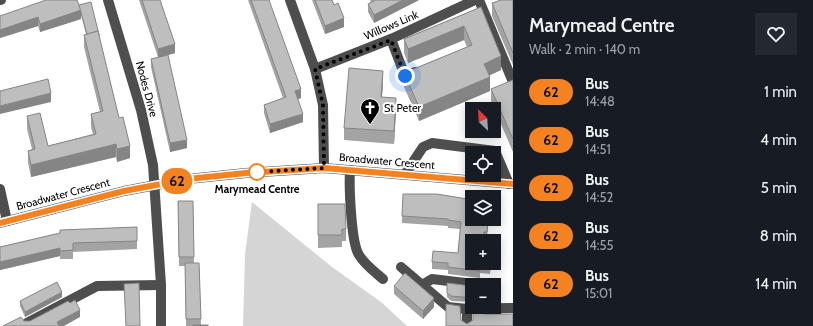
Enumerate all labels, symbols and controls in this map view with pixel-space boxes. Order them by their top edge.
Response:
street label: Willows Link [362,7,420,43]
button: heart [755,13,797,55]
text: Marymead Centre [529,14,675,37]
text: Walk · 2 min · 140 m [529,41,640,57]
street label: Nodes Drive [133,60,161,119]
your location [395,66,415,86]
text: Bus [585,75,609,93]
text: 62 [543,83,559,101]
text: 1 min [764,83,797,101]
text: 14:48 [585,93,615,109]
church icon: St Peter [359,97,381,125]
place label: St Peter [384,101,422,115]
north arrow [465,102,501,138]
map controls [465,102,501,314]
text: Bus [585,123,609,141]
text: 62 [543,131,559,149]
text: 4 min [760,131,797,149]
text: 14:51 [585,141,611,157]
button: locate [465,146,501,182]
street label: Broadwater Crescent [338,150,436,172]
marker: Marymead Centre [248,163,266,181]
line badge: 62 [159,168,195,194]
text: Bus [585,171,609,189]
text: 62 [169,172,185,190]
street label: Broadwater Crescent [15,175,112,213]
text: 62 [543,179,559,197]
text: 5 min [761,179,797,197]
place label: Marymead Centre [215,182,300,196]
text: 14:52 [585,189,613,205]
button: layers [465,190,501,226]
text: Bus [585,219,609,237]
text: 62 [543,227,559,245]
text: 8 min [760,227,797,245]
button: + [465,234,501,270]
text: 14:55 [585,237,614,253]
text: Bus [585,267,609,285]
text: 62 [543,275,559,293]
text: 14 min [755,275,797,293]
button: − [465,278,501,314]
text: 15:01 [585,285,612,301]

